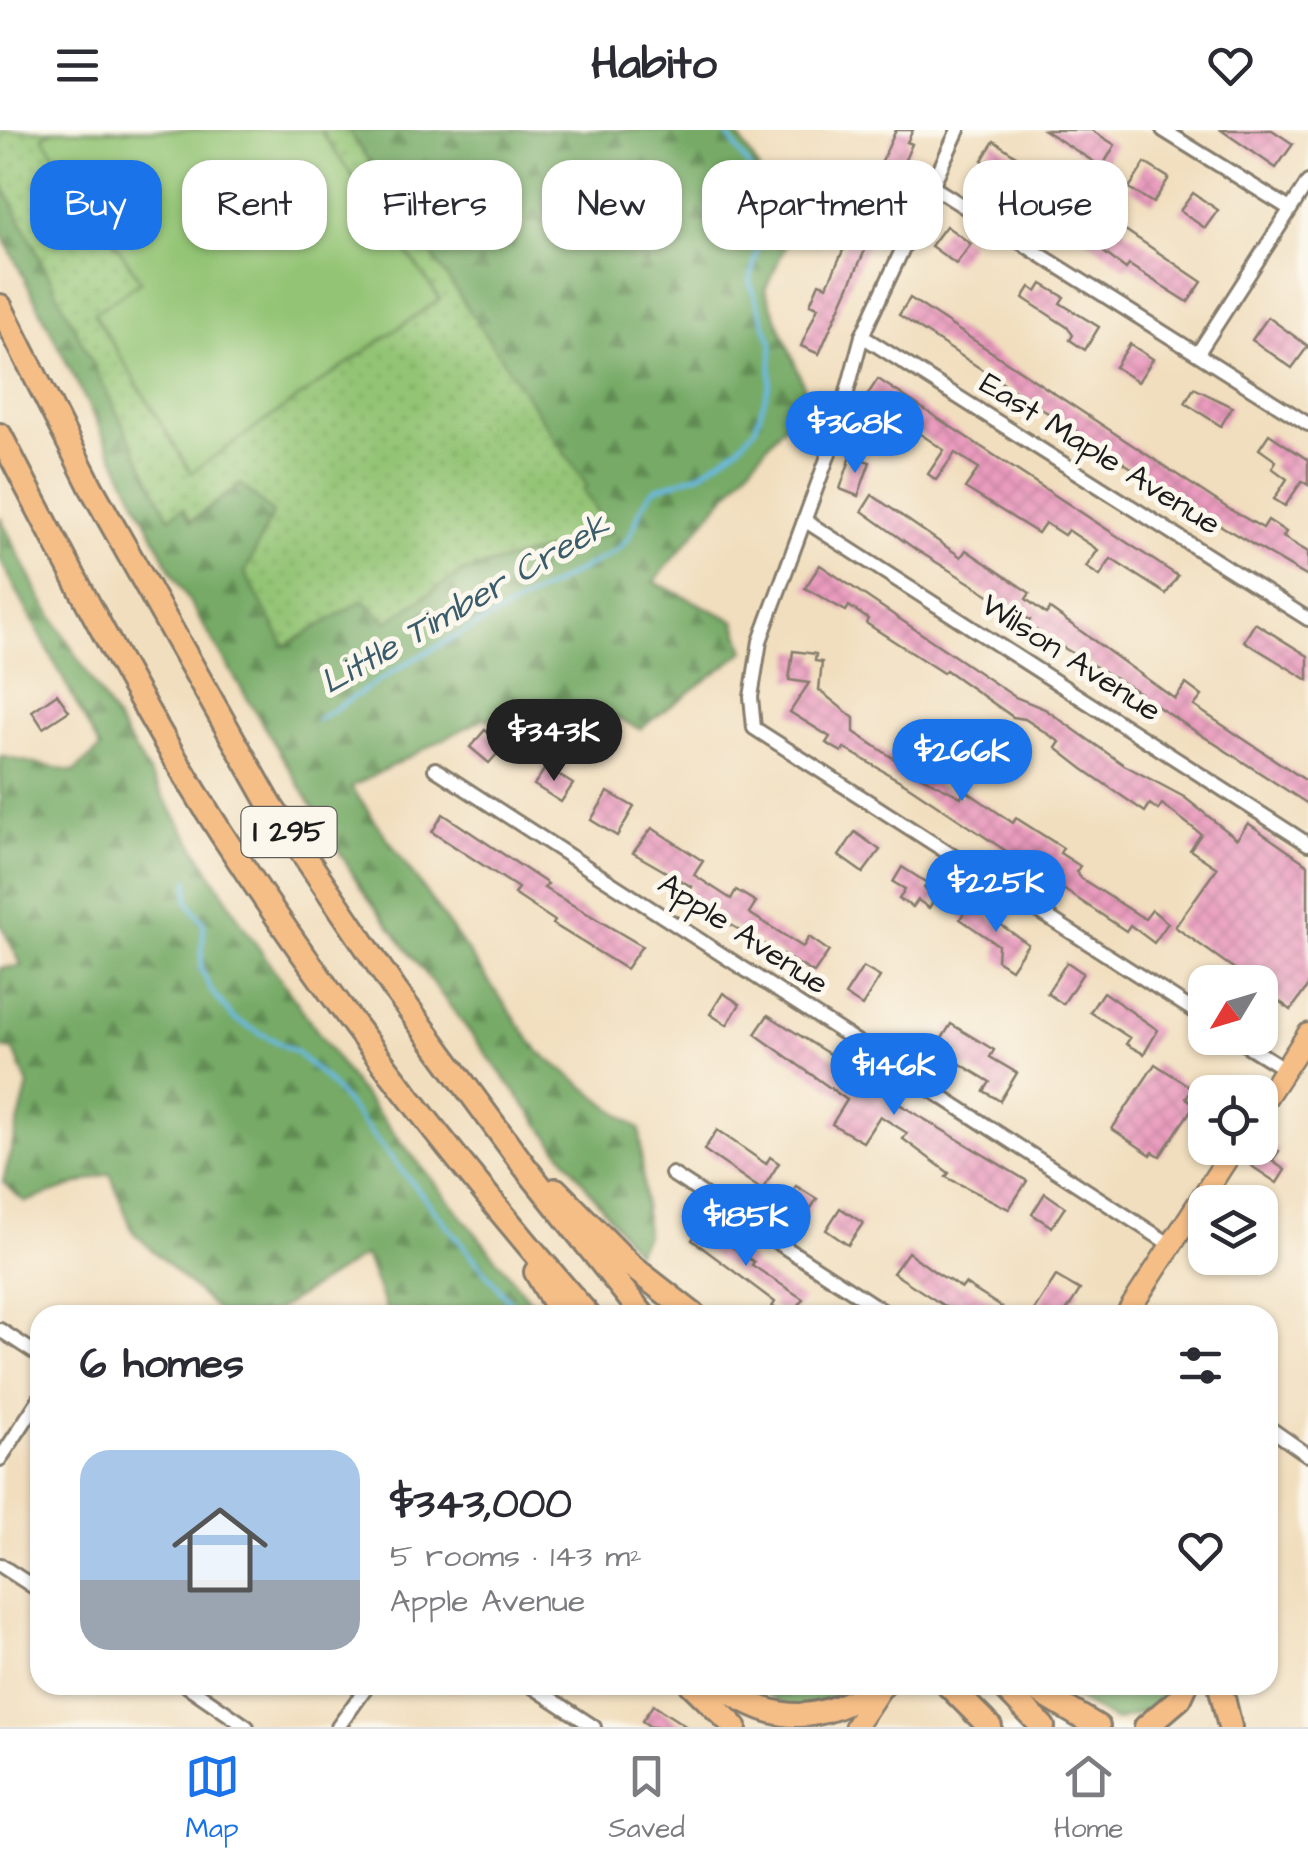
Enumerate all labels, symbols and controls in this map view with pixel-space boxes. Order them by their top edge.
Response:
text: Habito [591,34,717,96]
icon: menu [50,38,105,93]
icon: heart [1203,38,1258,93]
chip: Buy [30,160,162,250]
chip: Rent [182,160,327,250]
chip: Filters [347,160,522,250]
chip: New [542,160,682,250]
chip: Apartment [702,160,943,250]
chip: House [963,160,1128,250]
street label: East Maple Avenue [971,362,1229,546]
pin: $368K [785,391,925,476]
text: $368K [808,401,902,446]
water label: Little Timber Creek [312,501,620,707]
street label: Wilson Avenue [972,583,1170,733]
pin: $343K [484,699,624,784]
text: $343K [508,709,600,754]
pin: $266K [892,719,1032,804]
text: $266K [914,729,1010,774]
road number: I 295 [242,807,336,857]
pin: $225K [926,850,1066,935]
text: $225K [948,860,1044,905]
street label: Apple Avenue [649,862,837,1006]
north arrow [1188,965,1278,1055]
map controls [1188,965,1278,1275]
pin: $146K [824,1033,964,1118]
text: $146K [852,1043,936,1088]
button: locate [1188,1075,1278,1165]
pin: $185K [676,1184,816,1269]
button: layers [1188,1185,1278,1275]
text: $185K [704,1194,788,1239]
text: 6 homes [80,1336,244,1394]
icon: filters [1173,1338,1228,1393]
text: $343,000 [390,1476,572,1534]
icon: home [160,1490,280,1610]
icon: heart [1173,1523,1228,1578]
text: 5 rooms · 143 m² [390,1534,642,1579]
text: Apple Avenue [390,1579,585,1624]
tab: Map [185,1749,240,1848]
tab: Saved [609,1749,685,1848]
tab: Home [1054,1749,1123,1848]

